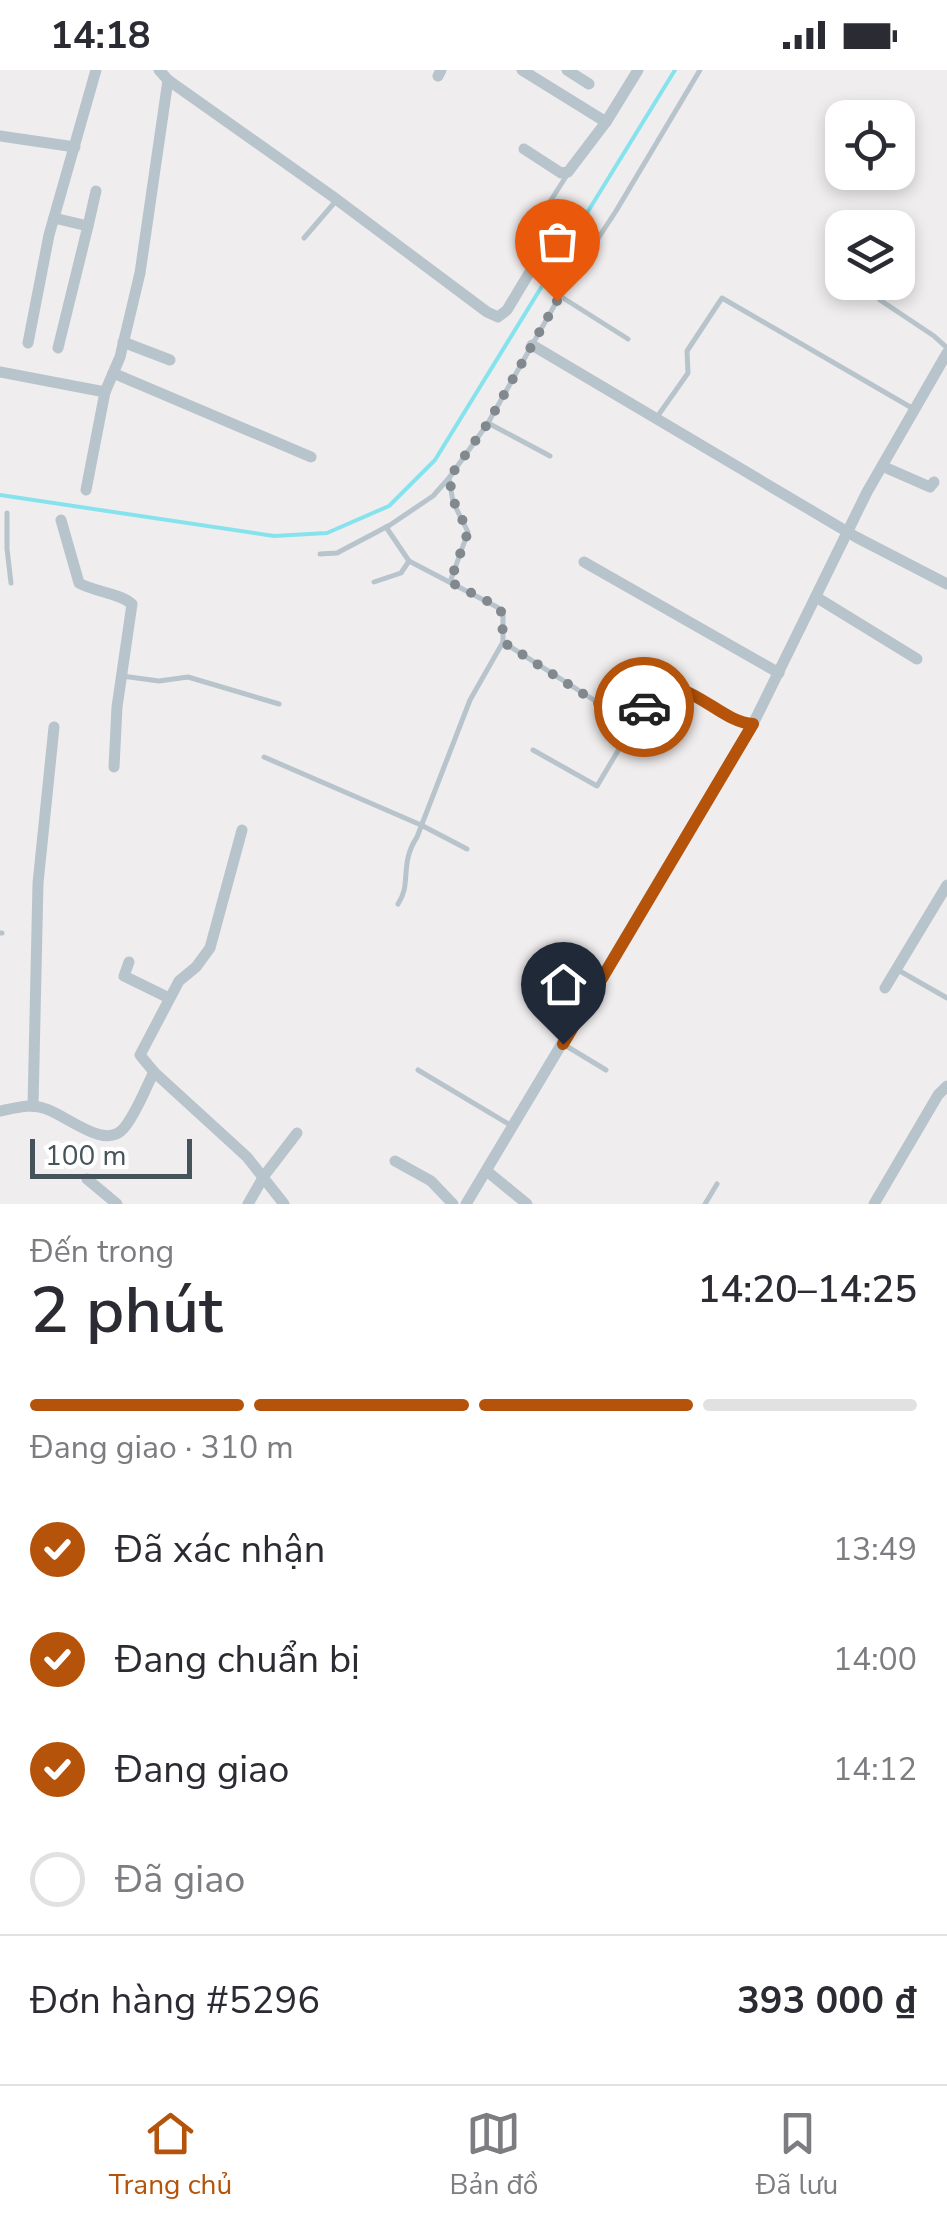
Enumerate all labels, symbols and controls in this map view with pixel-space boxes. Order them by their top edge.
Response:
text: 14:18 [50,10,151,61]
map controls [825,100,915,300]
button: locate [825,100,915,190]
pin [515,199,600,302]
button: layers [825,210,915,300]
icon: bag [530,214,585,269]
courier [594,657,694,757]
icon: car [617,680,672,735]
pin [521,942,606,1045]
icon: home [536,957,591,1012]
scale bar [30,1134,192,1178]
text: 100 m [45,1137,127,1175]
text: Đến trong [30,1230,174,1273]
text: 14:20–14:25 [698,1264,917,1315]
text: 2 phút [30,1266,223,1355]
text: Đang giao · 310 m [30,1426,294,1469]
icon: check [30,1522,85,1577]
text: Đã xác nhận [115,1524,325,1575]
text: 13:49 [833,1528,917,1571]
icon: check [30,1632,85,1687]
text: Đang chuẩn bị [115,1634,360,1685]
text: 14:00 [833,1638,917,1681]
icon: check [30,1742,85,1797]
text: Đang giao [115,1744,289,1795]
text: 14:12 [833,1748,917,1791]
text: Đã giao [115,1854,245,1905]
text: Đơn hàng #5296 [30,1975,320,2026]
text: 393 000 ₫ [737,1975,917,2026]
tab: Trang chủ [109,2106,232,2204]
tab: Bản đồ [450,2106,538,2204]
tab: Đã lưu [756,2106,838,2204]

